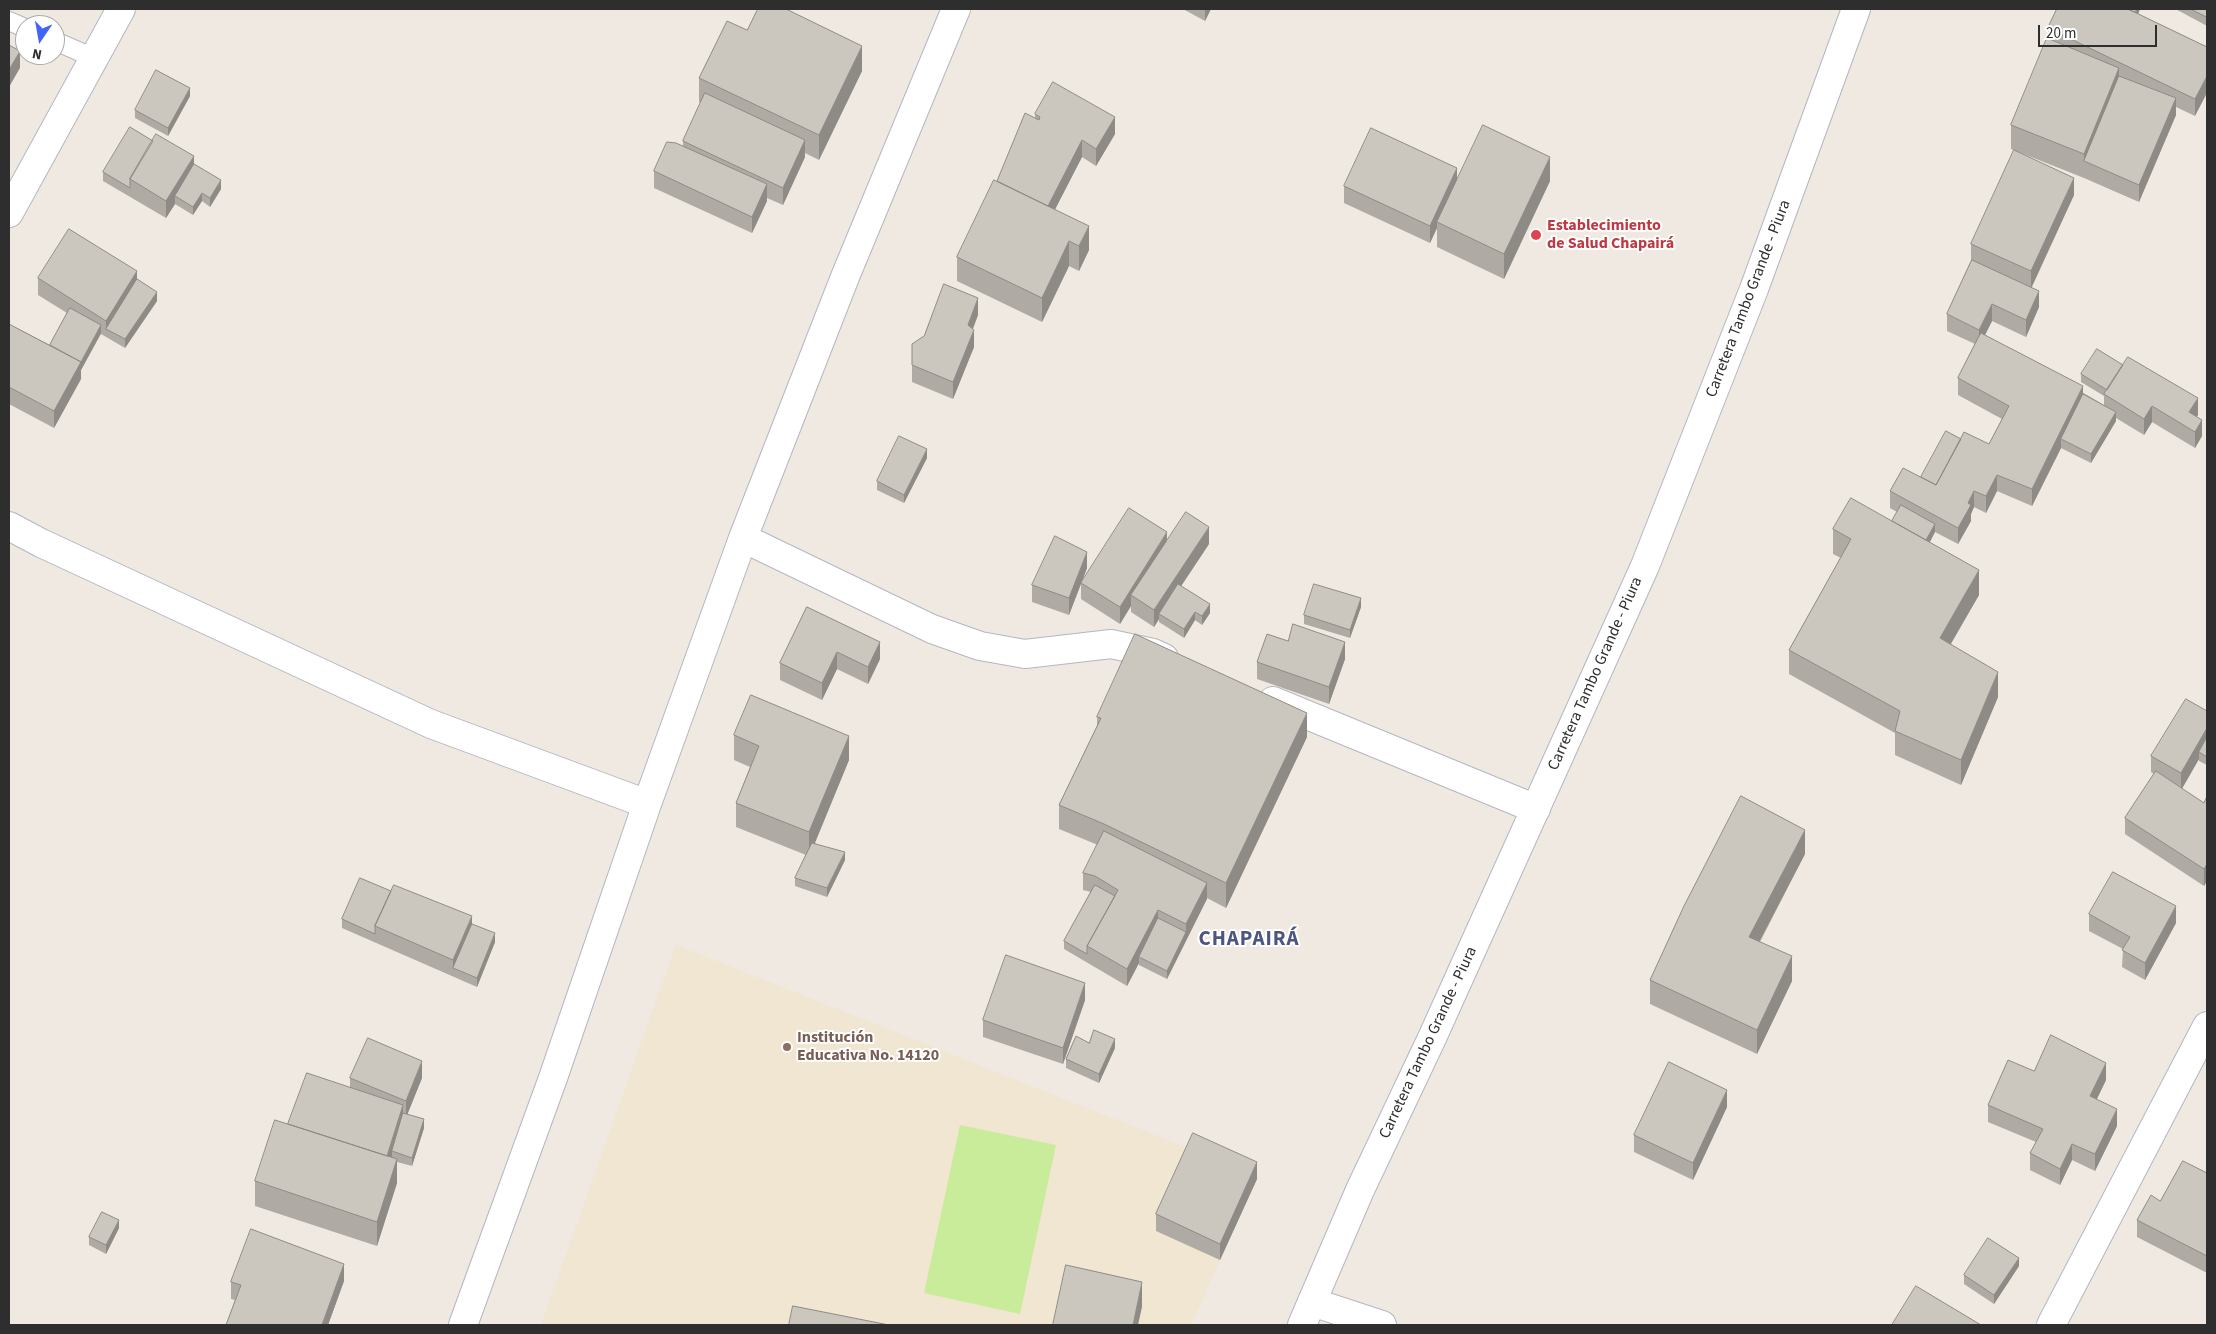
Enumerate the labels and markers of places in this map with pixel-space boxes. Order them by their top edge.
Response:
place label: Establecimiento de Salud Chapairá [1547,216,1674,254]
marker: Establecimiento de Salud Chapairá [1529,228,1543,242]
place label: Institución Educativa No. 14120 [797,1028,939,1066]
marker: Institución Educativa No. 14120 [781,1041,793,1053]

